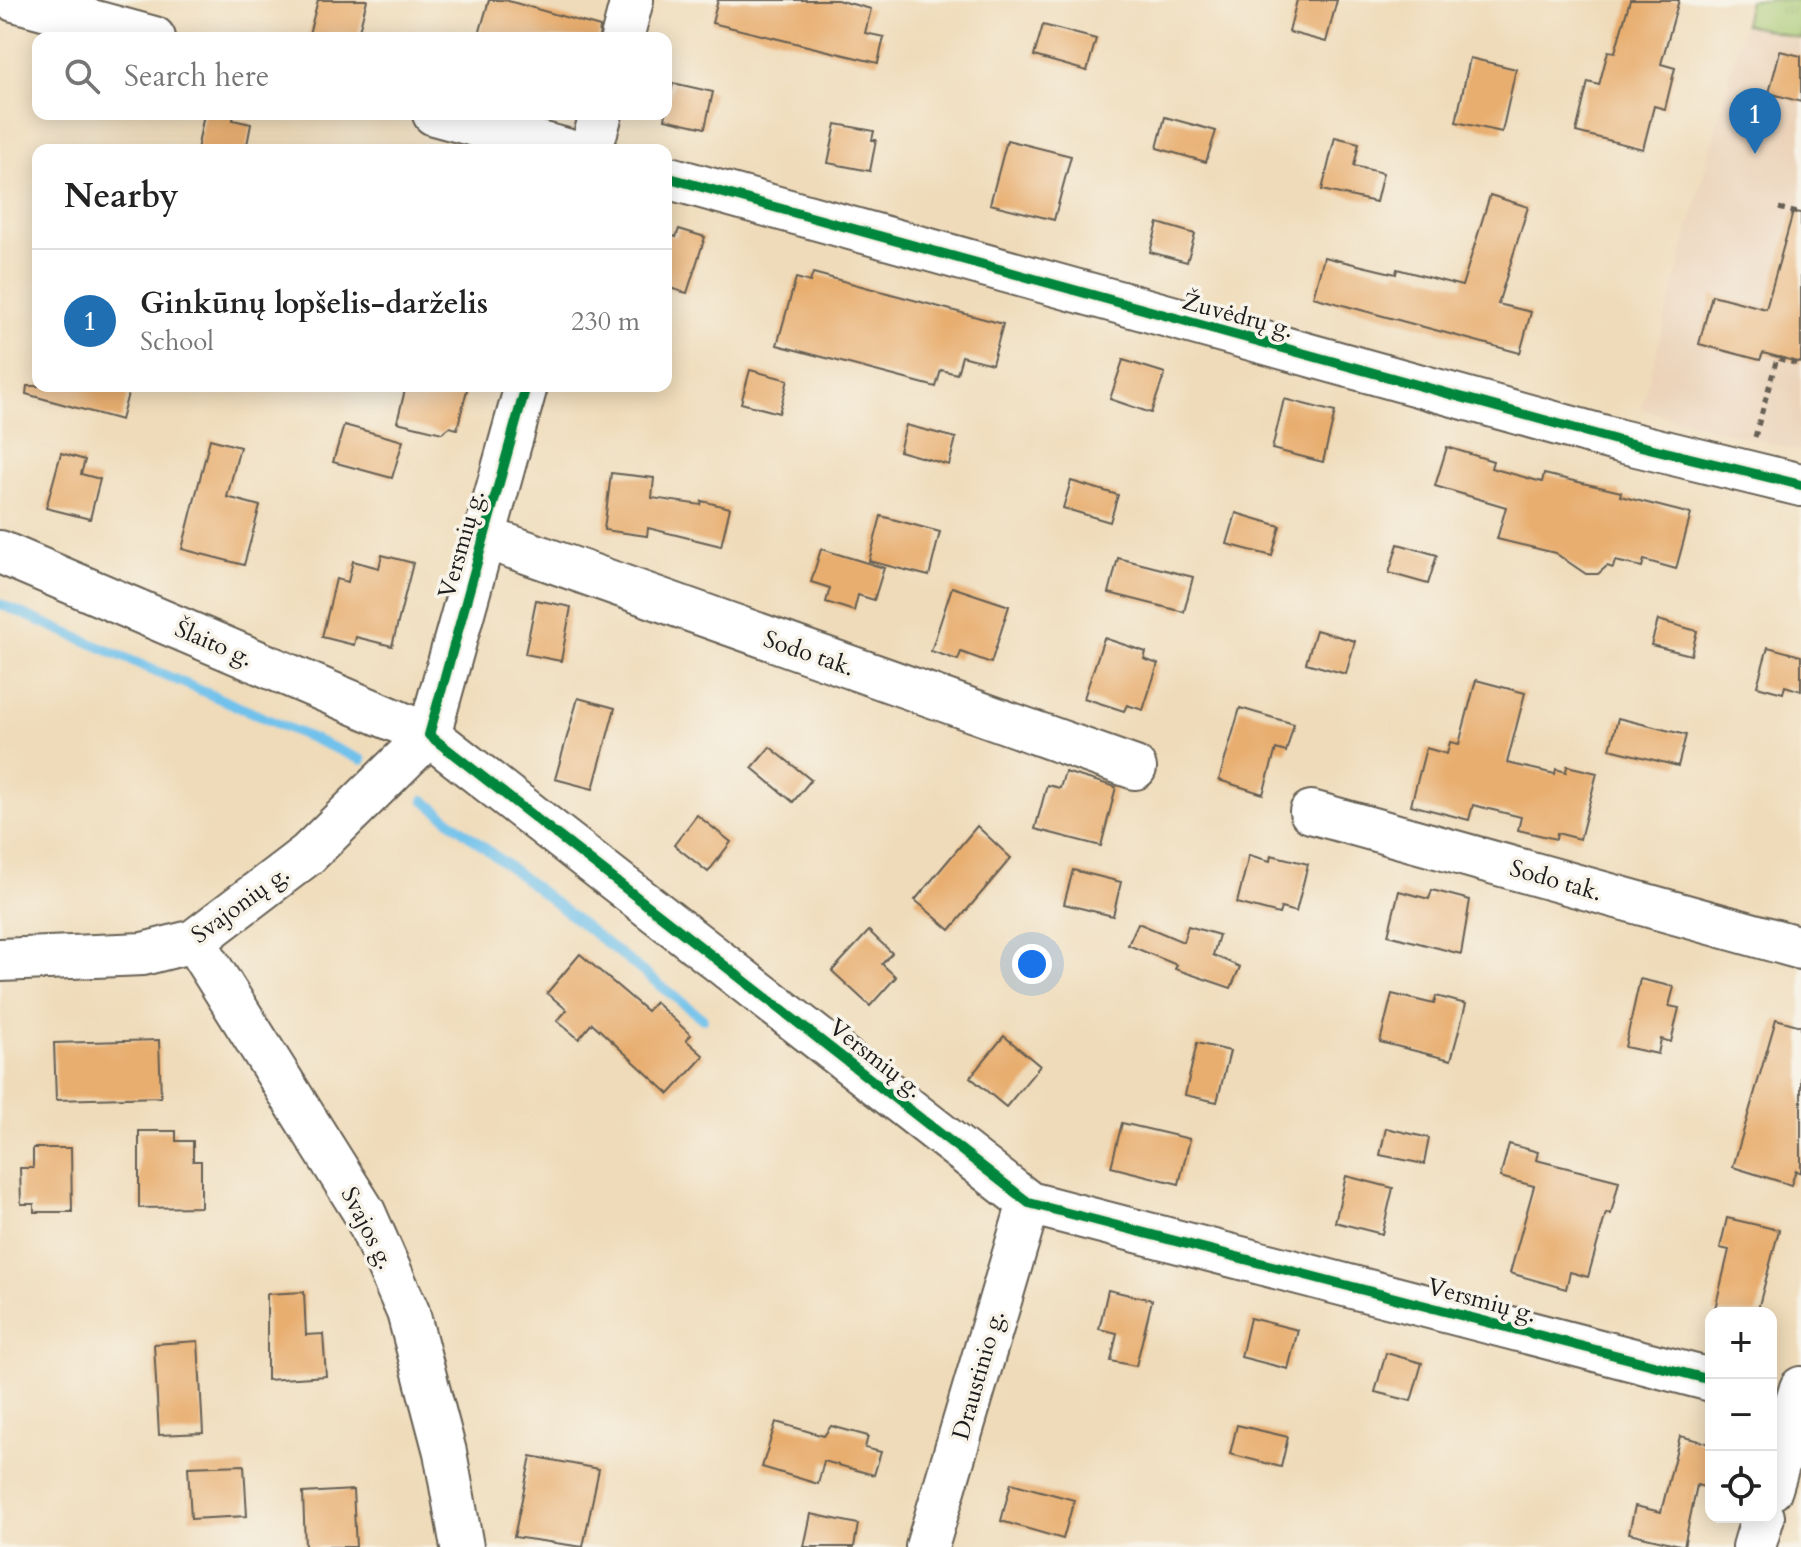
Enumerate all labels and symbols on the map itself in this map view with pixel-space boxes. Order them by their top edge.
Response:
pin: 1 [1729,88,1781,154]
street label: Žuvėdrų g. [1179,285,1297,346]
street label: Versmių g. [430,486,493,602]
street label: Šlaito g. [170,612,258,675]
street label: Sodo tak. [759,623,859,684]
street label: Sodo tak. [1506,852,1606,909]
street label: Svajonių g. [185,858,296,951]
your location [1012,944,1052,984]
street label: Versmių g. [822,1011,930,1106]
street label: Svajos g. [333,1181,402,1275]
street label: Versmių g. [1424,1270,1540,1331]
street label: Draustinio g. [944,1306,1013,1444]

